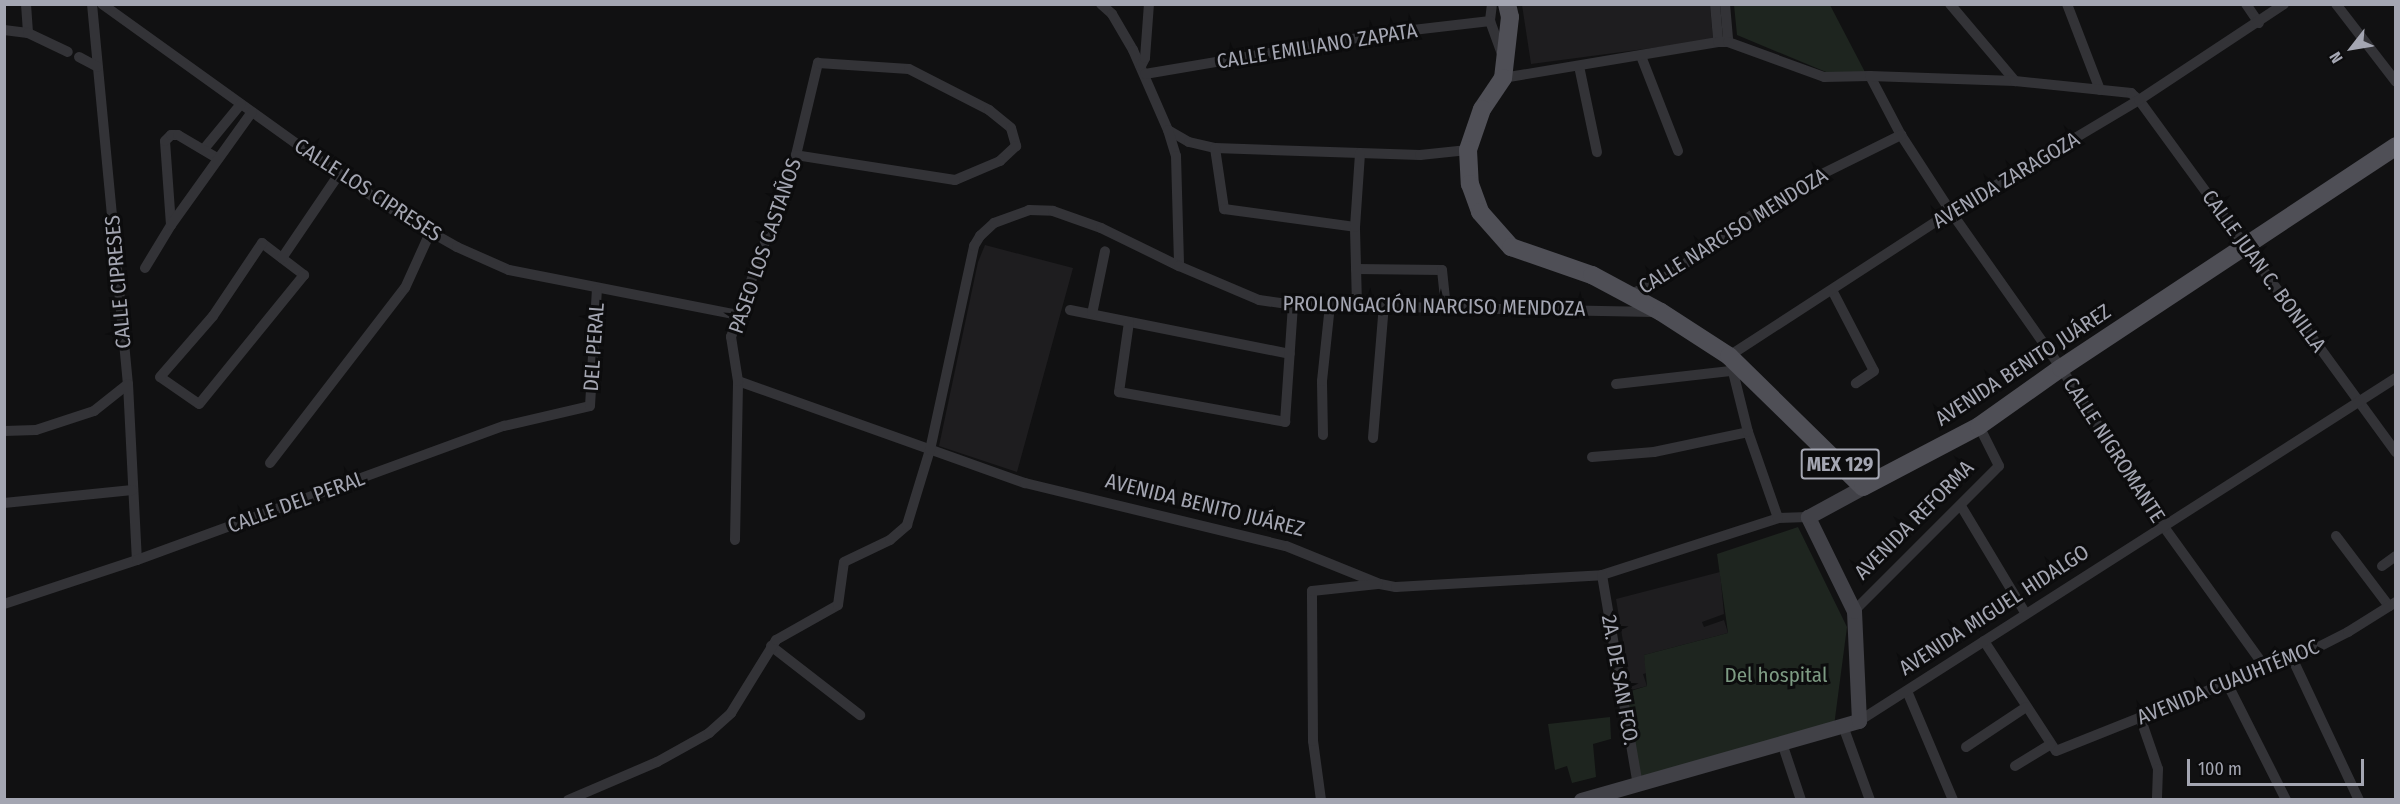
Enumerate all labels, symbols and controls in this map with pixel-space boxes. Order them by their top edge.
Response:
street label: CALLE EMILIANO ZAPATA [1215,18,1419,74]
north arrow [2322,18,2382,78]
text: N [2326,49,2347,67]
street label: AVENIDA ZARAGOZA [1928,126,2084,234]
street label: CALLE LOS CIPRESES [290,133,446,247]
street label: PASEO LOS CASTAÑOS [723,155,807,337]
street label: CALLE NARCISO MENDOZA [1634,162,1832,300]
street label: CALLE JUAN C. BONILLA [2197,185,2331,357]
street label: CALLE CIPRESES [100,214,136,350]
street label: PROLONGACIÓN NARCISO MENDOZA [1282,291,1586,321]
street label: AVENIDA BENITO JUÁREZ [1931,299,2115,431]
street label: DEL PERAL [578,302,610,392]
street label: CALLE NIGROMANTE [2058,373,2170,527]
road number: MEX 129 [1800,447,1880,481]
street label: AVENIDA REFORMA [1849,455,1979,585]
street label: CALLE DEL PERAL [224,466,368,538]
street label: AVENIDA BENITO JUÁREZ [1103,468,1307,542]
street label: AVENIDA MIGUEL HIDALGO [1894,539,2094,681]
street label: 2A. DE SAN FCO. [1596,613,1644,747]
street label: AVENIDA CUAUHTÉMOC [2133,634,2323,730]
park label: Del hospital [1725,662,1827,688]
scale bar [2190,747,2367,785]
text: 100 m [2198,758,2242,780]

